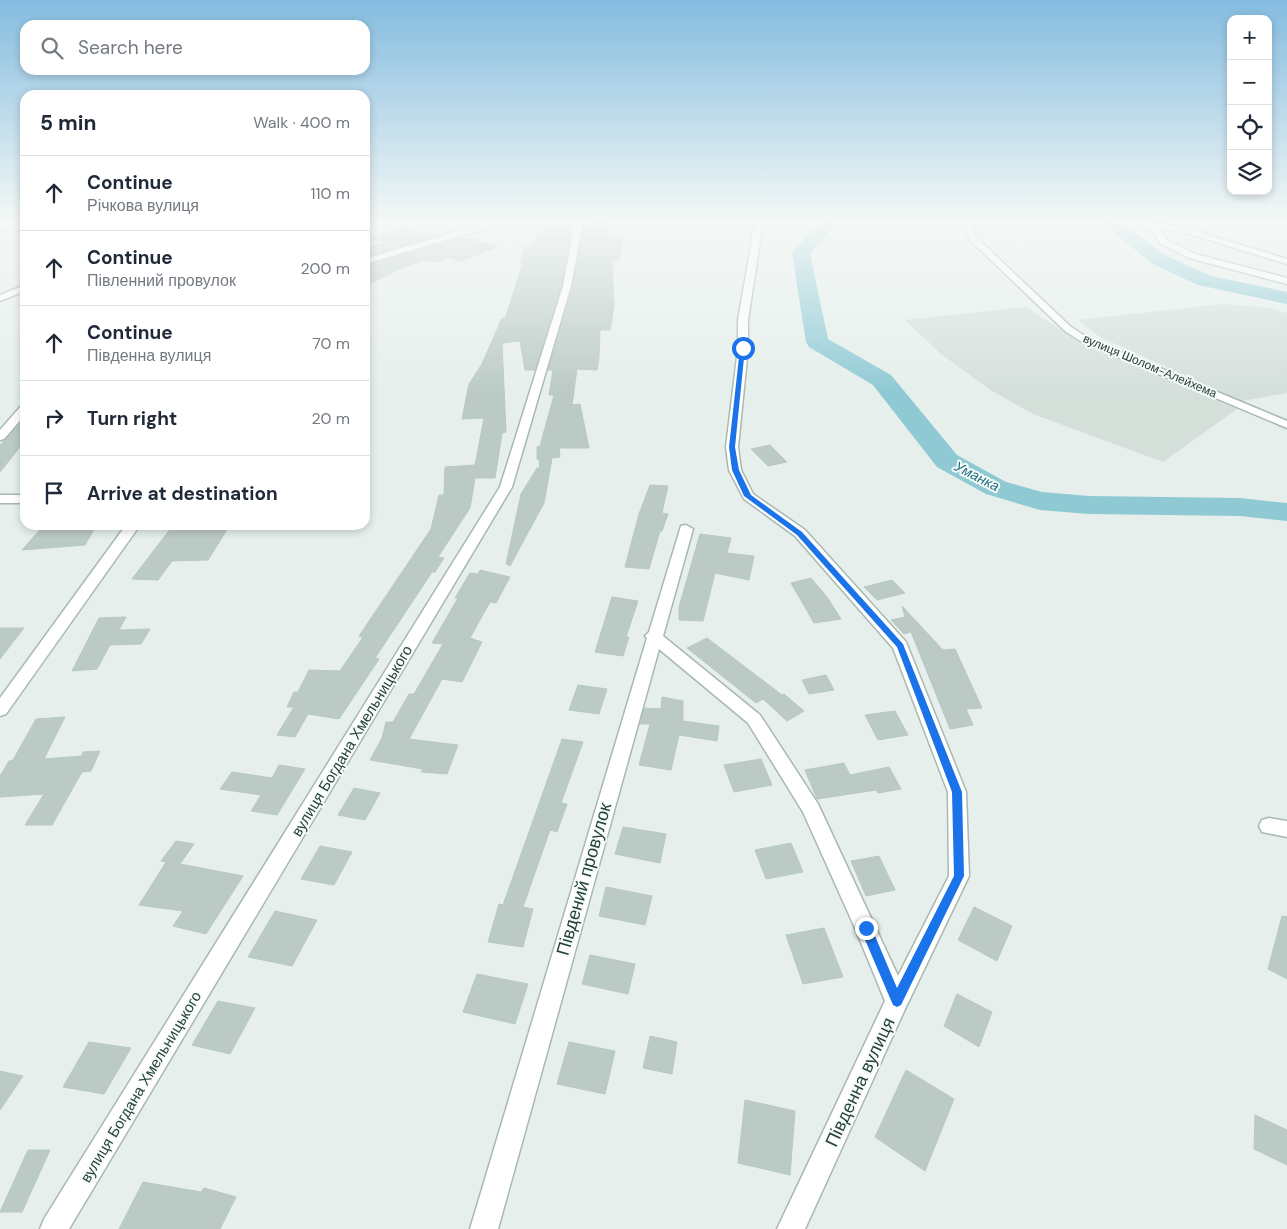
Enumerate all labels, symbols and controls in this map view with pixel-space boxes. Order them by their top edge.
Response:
map controls [1227,15,1272,195]
button: + [1227,15,1272,60]
search box [20,20,370,75]
icon: search [38,34,66,62]
text: Search here [78,35,183,60]
button: − [1227,60,1272,105]
button: locate [1227,105,1272,150]
text: 5 min [40,109,96,137]
text: Walk · 400 m [253,112,350,133]
button: layers [1227,150,1272,195]
text: Continue [87,170,173,195]
icon: ahead [40,179,68,207]
text: 110 m [311,183,350,204]
text: Річкова вулиця [87,195,199,216]
text: Continue [87,245,173,270]
icon: ahead [40,254,68,282]
text: 200 m [301,258,350,279]
text: Півленний провулок [87,270,236,291]
text: Continue [87,320,173,345]
icon: ahead [40,329,68,357]
street label: вулиця Шолом-Алейхема [1081,331,1220,402]
text: 70 m [312,333,350,354]
route start [732,337,755,360]
text: Південна вулиця [87,345,211,366]
icon: right [40,404,68,432]
text: Turn right [87,406,177,431]
text: 20 m [311,408,350,429]
water label: Уманка [951,457,1003,495]
icon: arrive [40,479,68,507]
text: Arrive at destination [87,481,278,506]
street label: вулиця Богдана Хмельницького [287,642,417,840]
street label: Південий провулок [551,800,617,958]
route end [855,917,878,940]
street label: вулиця Богдана Хмельницького [76,988,206,1186]
street label: Південна вулиця [820,1014,900,1150]

